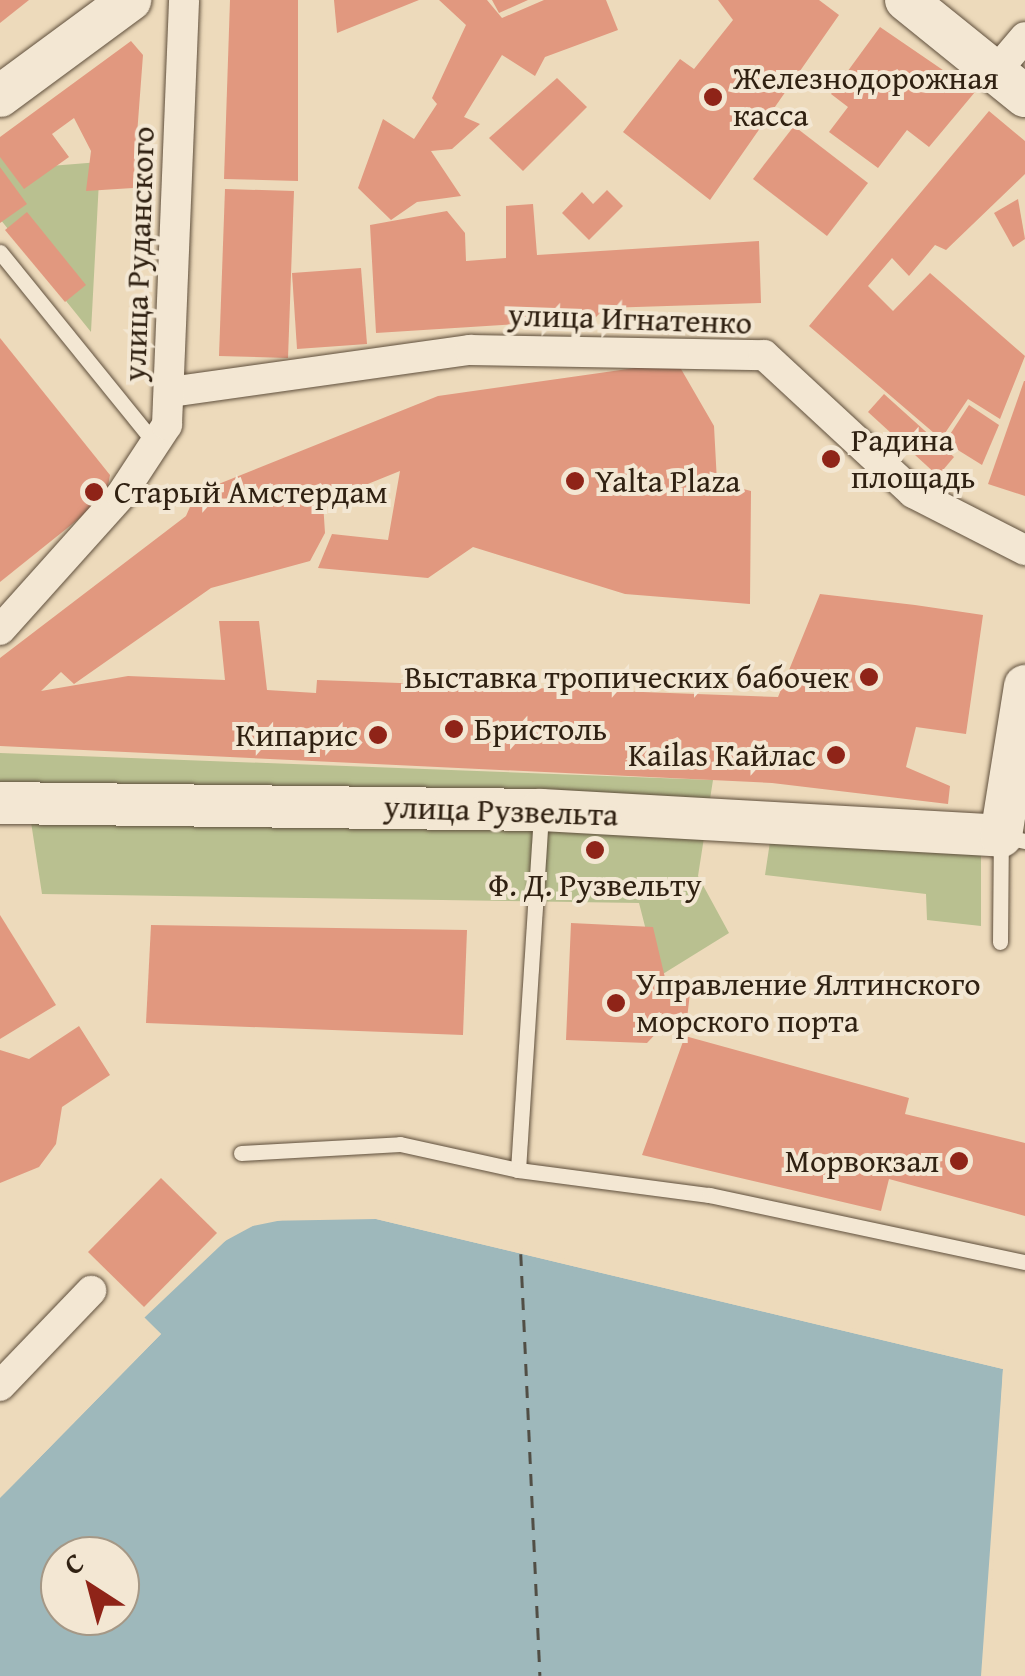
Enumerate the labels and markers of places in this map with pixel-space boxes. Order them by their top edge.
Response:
place label: Железнодорожная касса [733,60,999,135]
marker: Железнодорожная касса [702,86,724,108]
place label: Радина площадь [851,422,975,497]
marker: Радина площадь [820,448,842,470]
place label: Yalta Plaza [595,462,740,500]
marker: Yalta Plaza [564,470,586,492]
place label: Старый Амстердам [114,473,388,511]
marker: Старый Амстердам [83,481,105,503]
place label: Выставка тропических бабочек [404,658,849,696]
marker: Выставка тропических бабочек [858,666,880,688]
place label: Бристоль [474,710,607,748]
place label: Кипариc [236,716,358,754]
marker: Бристоль [443,718,465,740]
marker: Кипариc [367,724,389,746]
place label: Kailas Кайлас [628,736,816,774]
marker: Kailas Кайлас [825,744,847,766]
marker: Ф. Д. Рузвельту [584,839,606,861]
place label: Ф. Д. Рузвельту [488,866,702,904]
place label: Управление Ялтинского морского порта [636,966,981,1041]
marker: Управление Ялтинского морского порта [605,992,627,1014]
place label: Морвокзал [785,1142,939,1180]
marker: Морвокзал [948,1150,970,1172]

